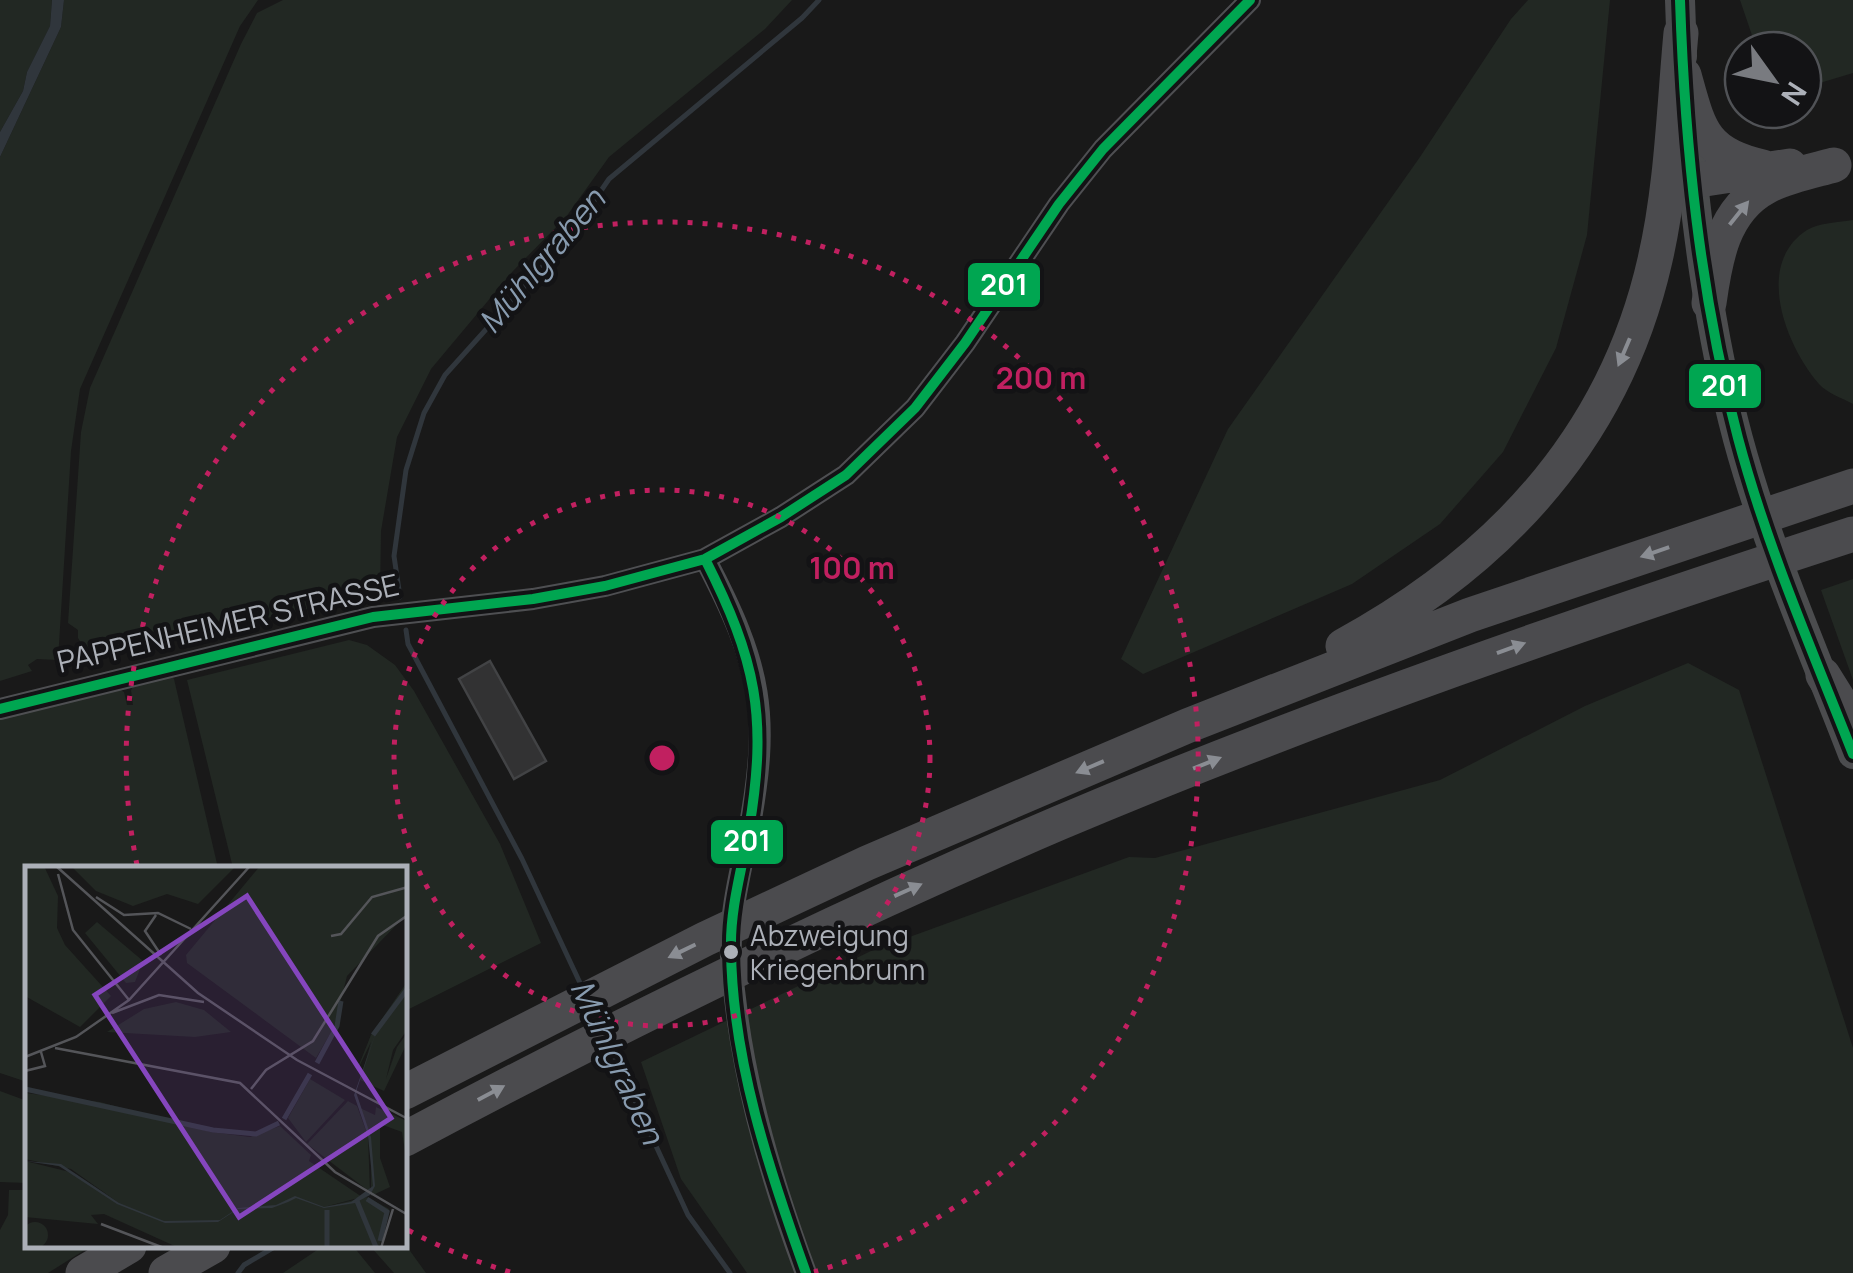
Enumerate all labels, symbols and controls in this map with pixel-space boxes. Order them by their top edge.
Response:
north arrow [1723,30,1823,130]
text: N [1773,75,1816,113]
water label: Mühlgraben [468,178,615,342]
one-way arrow [1728,200,1749,225]
line badge: 201 [966,261,1042,309]
text: 201 [980,265,1028,303]
one-way arrow [1616,337,1632,367]
text: 200 m [996,357,1086,398]
line badge: 201 [1687,362,1763,410]
text: 201 [1701,366,1749,404]
one-way arrow [1639,545,1669,560]
text: 100 m [809,547,895,588]
street label: PAPPENHEIMER STRASSE [53,563,403,682]
one-way arrow [1497,640,1527,655]
centre of rings [644,740,680,776]
one-way arrow [1192,755,1222,770]
one-way arrow [1075,759,1104,775]
line badge: 201 [709,818,785,866]
text: 201 [723,821,771,859]
inset map [25,866,408,1248]
one-way arrow [893,882,923,898]
place label: Abzweigung Kriegenbrunn [750,916,925,988]
one-way arrow [667,942,696,959]
marker: Abzweigung Kriegenbrunn [721,942,741,962]
water label: Mühlgraben [561,972,675,1152]
one-way arrow [477,1085,505,1102]

